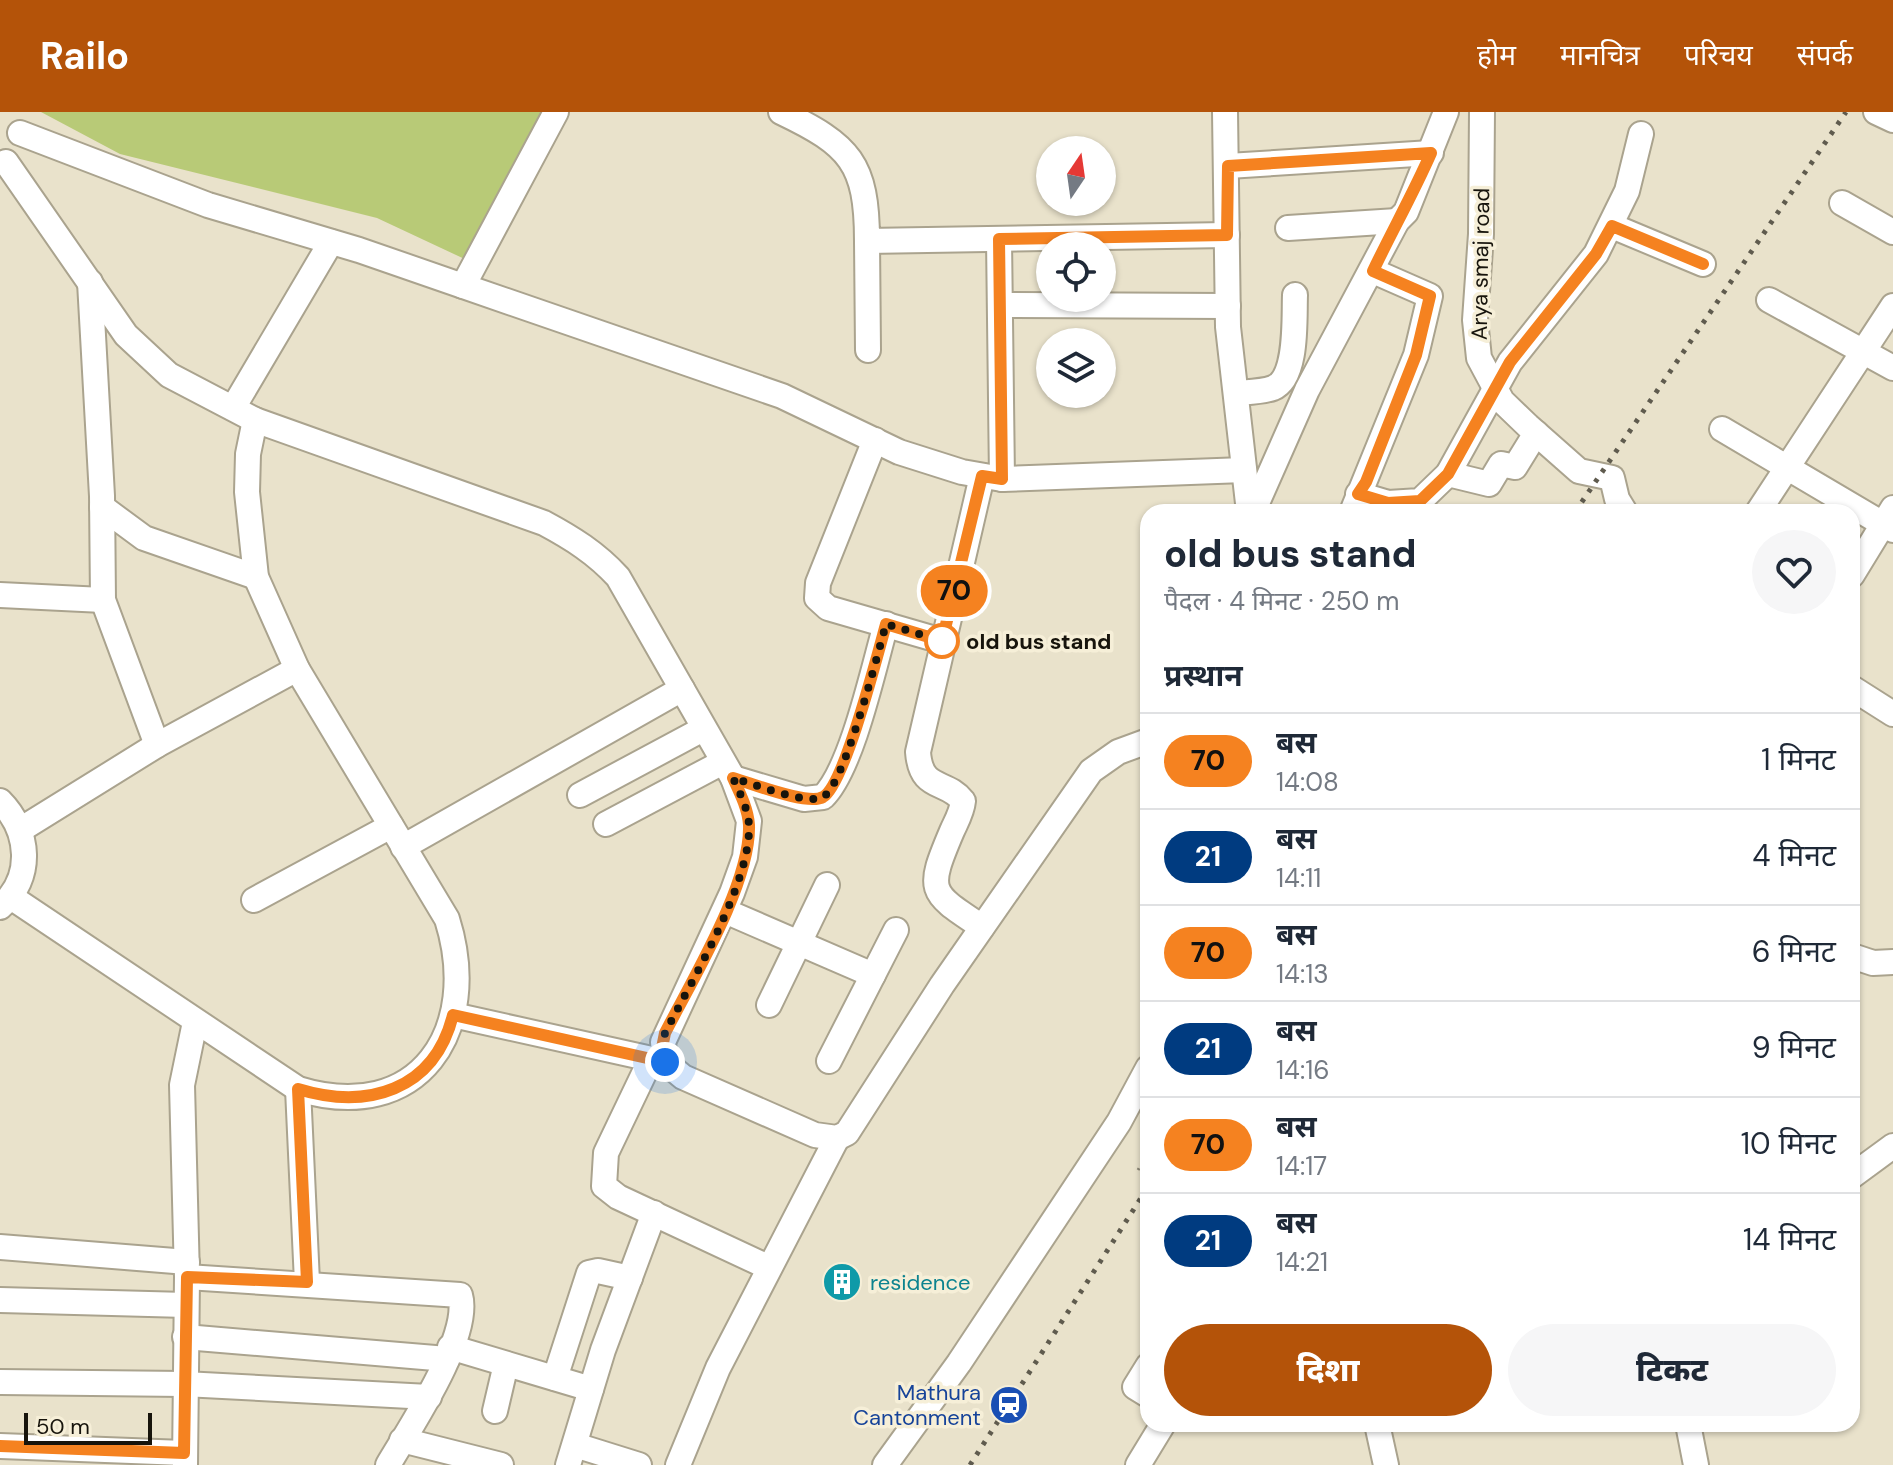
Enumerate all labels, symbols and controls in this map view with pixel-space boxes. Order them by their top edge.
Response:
text: Railo [40,31,129,81]
text: होम [1477,37,1516,74]
text: मानचित्र [1560,37,1640,74]
text: परिचय [1684,37,1753,74]
text: संपर्क [1797,37,1853,74]
north arrow [1036,136,1116,216]
map controls [1036,136,1116,408]
street label: Arya smaj road [1465,188,1496,340]
button: locate [1036,232,1116,312]
button: layers [1036,328,1116,408]
text: old bus stand [1164,529,1416,579]
button: heart [1752,530,1836,614]
line badge: 70 [918,565,990,617]
text: 70 [937,572,971,609]
text: पैदल · 4 मिनट · 250 m [1164,584,1399,618]
marker: old bus stand [925,624,959,658]
place label: old bus stand [966,627,1112,656]
text: प्रस्थान [1164,656,1243,695]
text: बस [1276,723,1317,762]
text: 1 मिनट [1761,740,1836,779]
text: 70 [1191,742,1225,779]
text: 14:08 [1276,765,1339,799]
text: बस [1276,819,1317,858]
text: 4 मिनट [1752,836,1836,875]
text: 21 [1195,838,1221,875]
text: 14:11 [1276,861,1321,895]
text: बस [1276,915,1317,954]
text: 6 मिनट [1752,932,1836,971]
text: 70 [1191,934,1225,971]
text: 14:13 [1276,957,1329,991]
text: बस [1276,1011,1317,1050]
text: 9 मिनट [1752,1028,1836,1067]
text: 21 [1195,1030,1221,1067]
your location [645,1042,685,1082]
text: 14:16 [1276,1053,1330,1087]
text: बस [1276,1107,1317,1146]
text: 10 मिनट [1741,1124,1836,1163]
text: 70 [1191,1126,1225,1163]
text: 14:17 [1276,1149,1327,1183]
text: बस [1276,1203,1317,1242]
text: 14 मिनट [1743,1220,1836,1259]
text: 21 [1195,1222,1221,1259]
text: 14:21 [1276,1245,1328,1279]
building icon: residence [821,1261,863,1303]
place label: residence [870,1268,971,1297]
button: दिशा [1164,1324,1492,1416]
button: टिकट [1508,1324,1836,1416]
place label: Mathura Cantonment [853,1378,981,1432]
station icon: Mathura Cantonment [988,1384,1030,1426]
scale bar [24,1409,152,1445]
text: 50 m [36,1412,90,1441]

